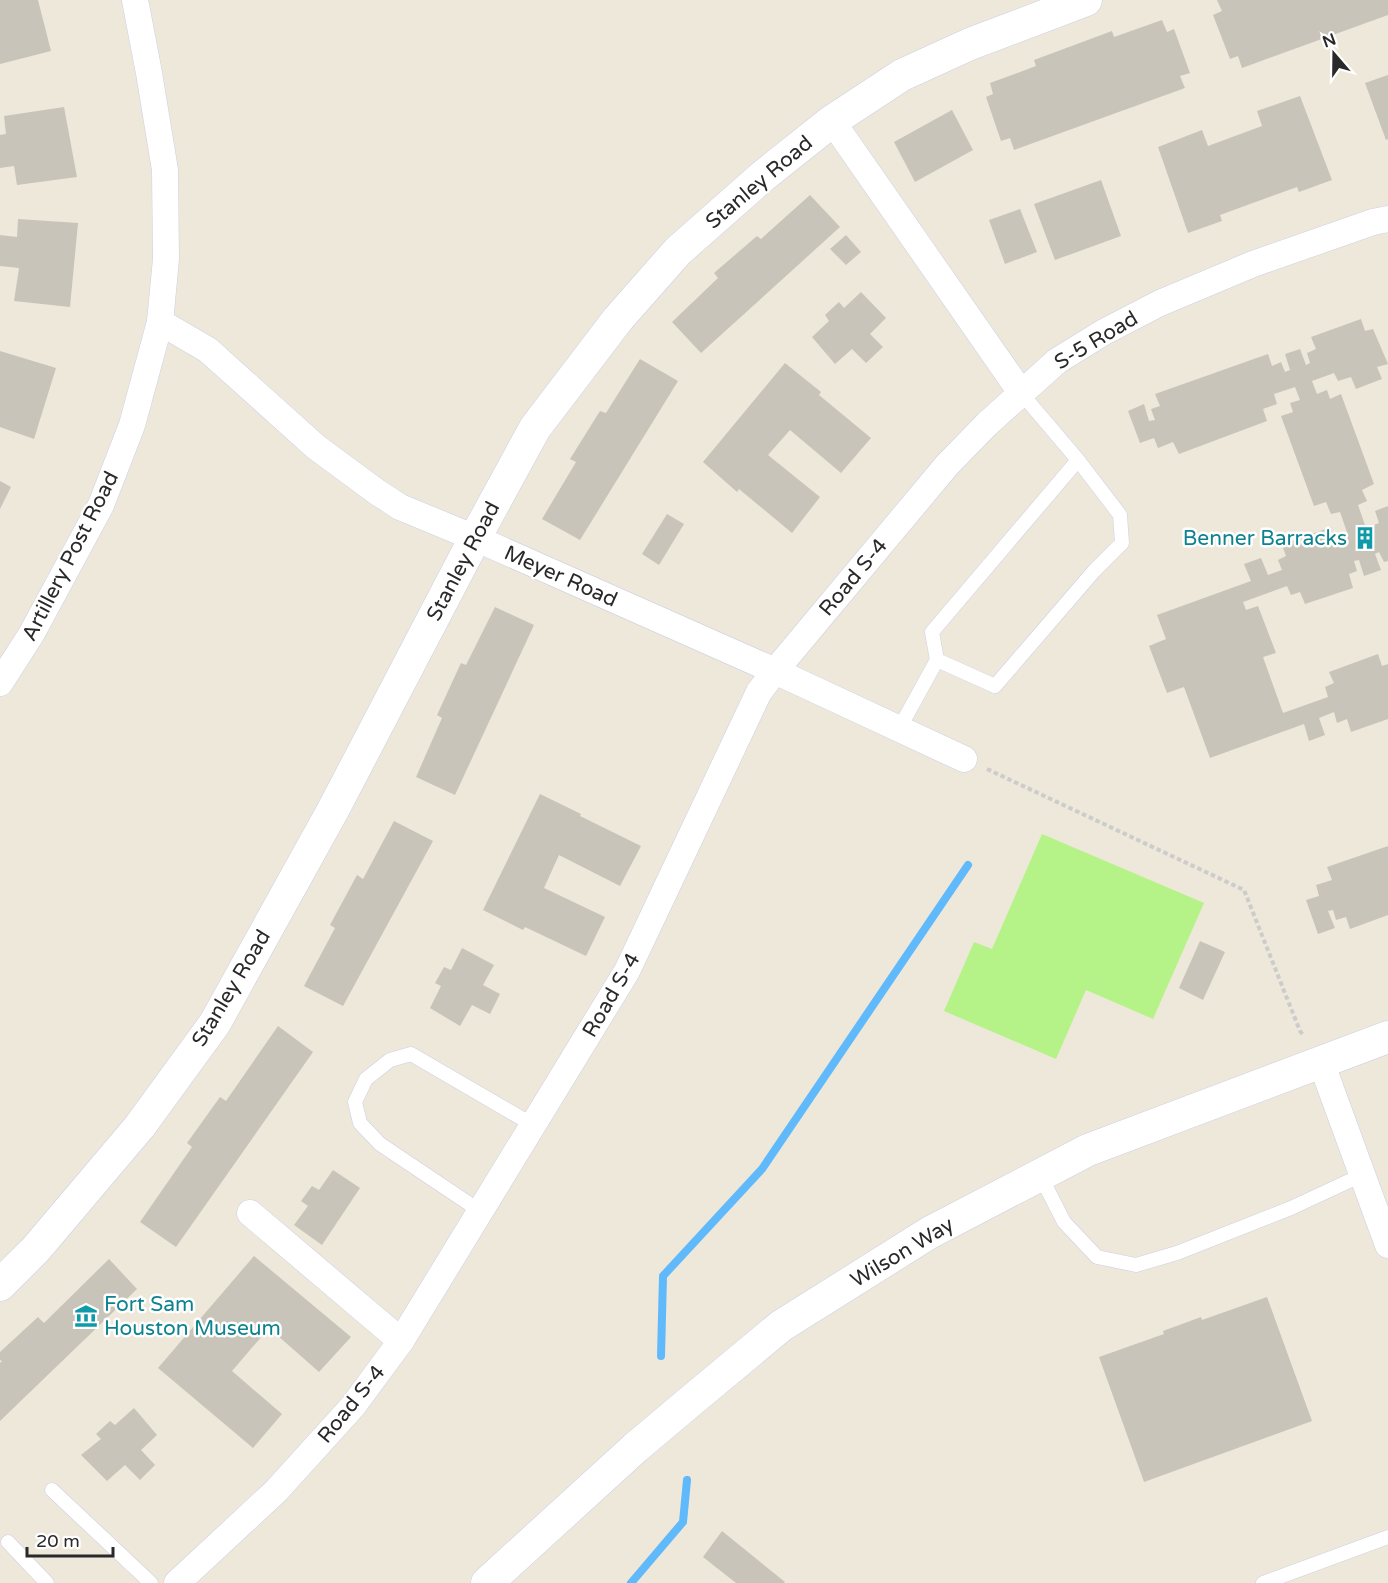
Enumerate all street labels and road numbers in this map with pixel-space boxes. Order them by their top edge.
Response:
street label: Stanley Road [701,131,818,234]
street label: S-5 Road [1050,306,1143,375]
street label: Artillery Post Road [17,467,124,645]
street label: Stanley Road [422,497,505,625]
street label: Road S-4 [814,534,893,621]
street label: Meyer Road [500,540,621,612]
street label: Stanley Road [187,925,276,1051]
street label: Road S-4 [577,949,646,1042]
street label: Wilson Way [846,1212,958,1293]
street label: Road S-4 [312,1360,390,1448]

